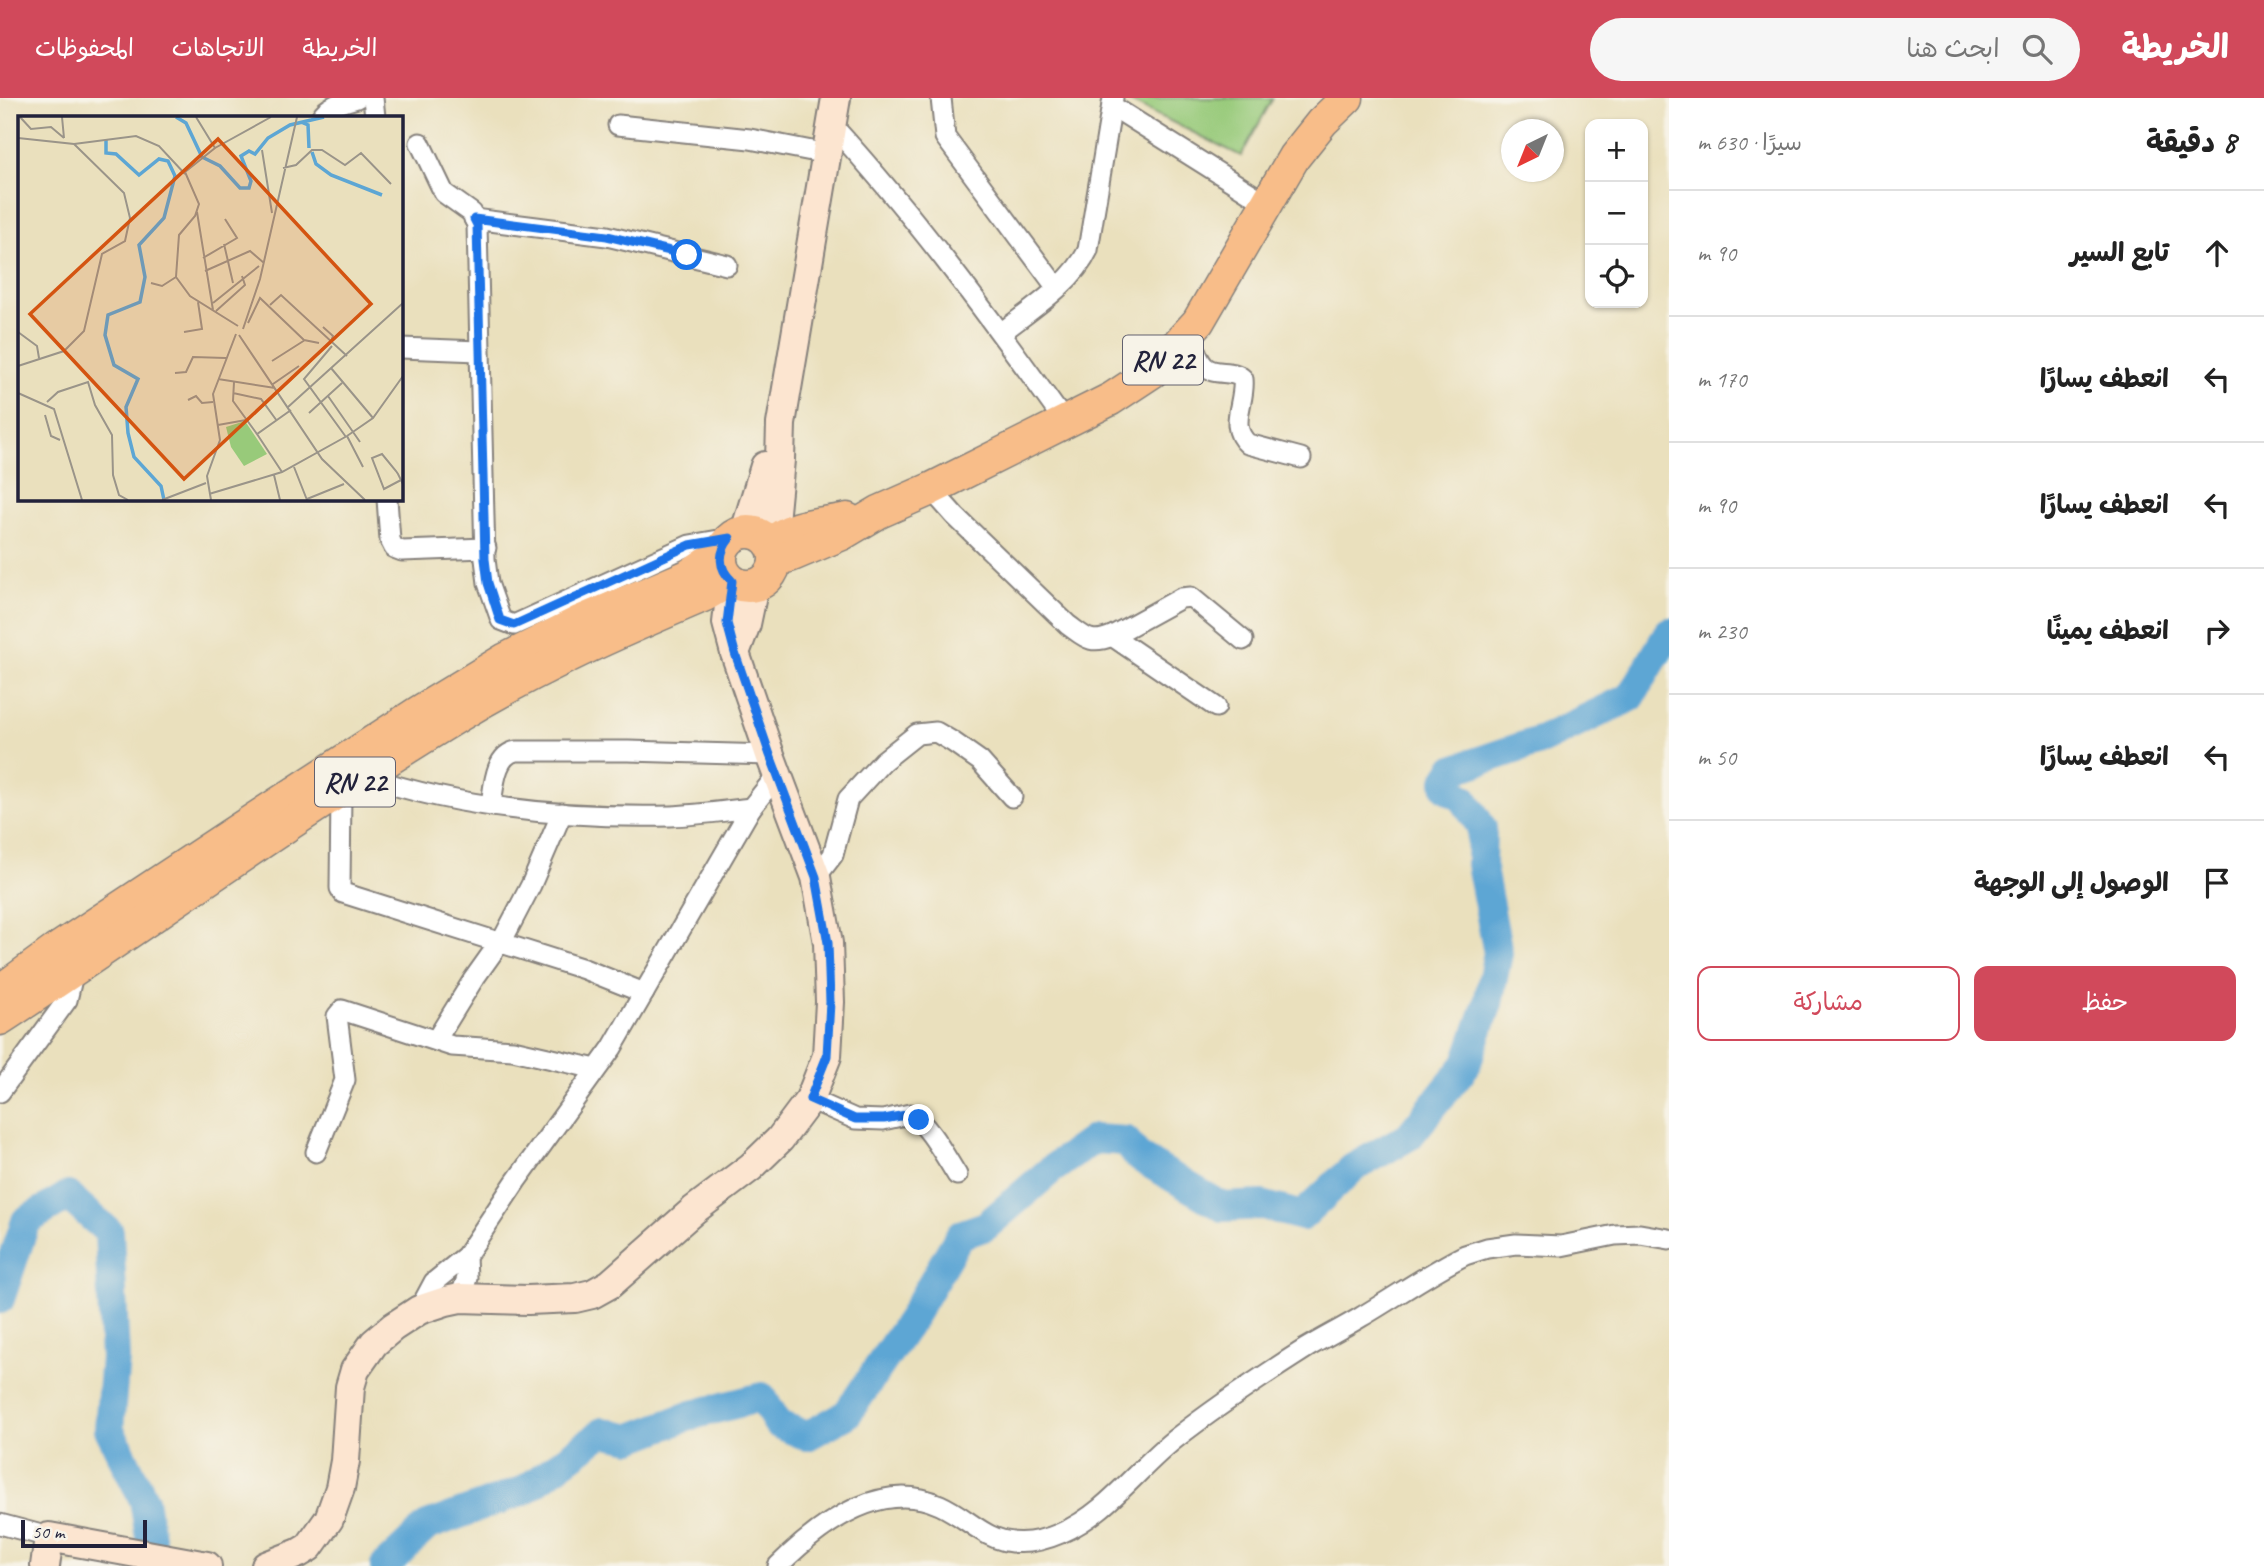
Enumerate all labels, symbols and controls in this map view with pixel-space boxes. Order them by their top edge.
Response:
search box [1590,18,2080,81]
text: الخريطة [2122,26,2229,68]
icon: search [2018,30,2056,68]
text: ابحث هنا [1906,32,2000,65]
text: المحفوظات [35,33,134,63]
text: الاتجاهات [172,33,265,63]
text: الخريطة [303,33,377,63]
inset map [18,116,402,500]
north arrow [1501,119,1564,182]
map controls [1585,119,1648,308]
button: + [1585,119,1648,182]
text: 8 دقيقة [2146,123,2236,161]
text: سيرًا · 630 m [1697,128,1802,157]
button: − [1585,182,1648,245]
icon: ahead [2198,234,2236,272]
text: تابع السير [2070,236,2169,269]
route start [671,239,702,270]
text: 90 m [1697,239,1736,268]
button: locate [1585,245,1648,308]
road number: RN 22 [1123,336,1203,384]
icon: left [2198,360,2236,398]
text: انعطف يسارًا [2040,362,2169,395]
text: 170 m [1697,365,1747,394]
icon: left [2198,486,2236,524]
text: انعطف يسارًا [2040,488,2169,521]
text: 90 m [1697,491,1736,520]
icon: right [2198,612,2236,650]
text: انعطف يمينًا [2047,614,2169,647]
text: 230 m [1697,617,1747,646]
icon: left [2198,738,2236,776]
text: انعطف يسارًا [2040,740,2169,773]
text: 50 m [1697,743,1736,772]
road number: RN 22 [315,758,395,806]
icon: arrive [2198,864,2236,902]
text: الوصول إلى الوجهة [1974,866,2169,899]
button: مشاركة [1697,966,1960,1041]
button: حفظ [1974,966,2236,1041]
route end [903,1104,934,1135]
scale bar [21,1517,147,1549]
text: 50 m [32,1520,64,1544]

